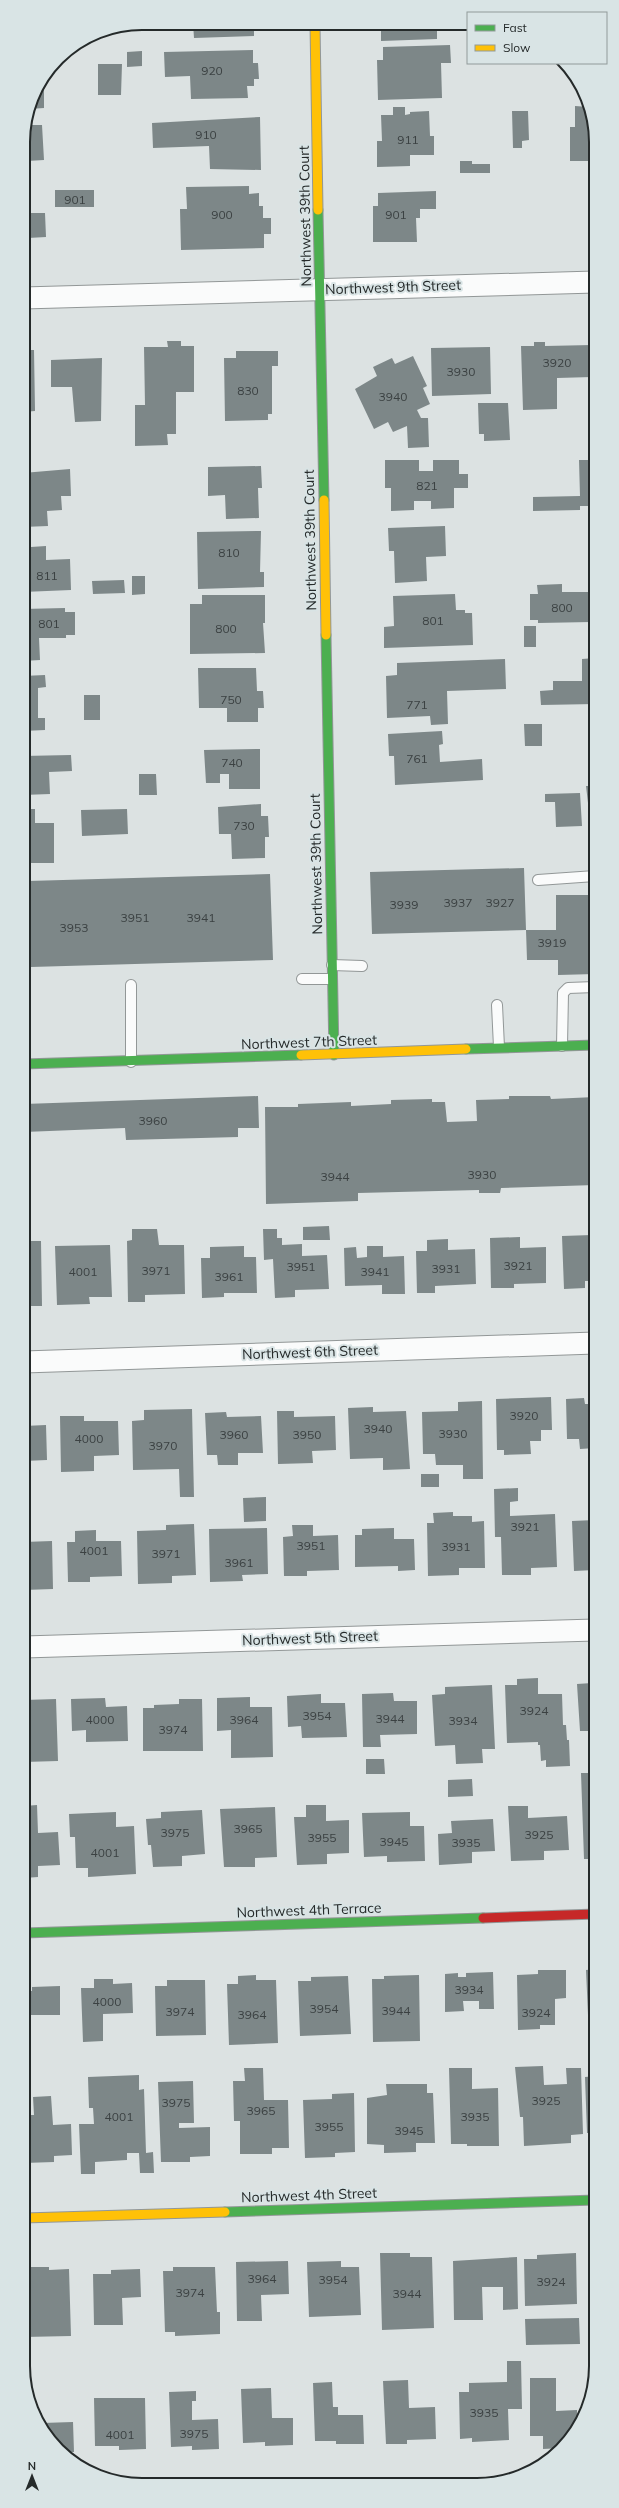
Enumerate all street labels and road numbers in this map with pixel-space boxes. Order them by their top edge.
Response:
street label: Northwest 39th Court [295,145,315,287]
street label: Northwest 9th Street [325,276,461,298]
street label: Northwest 39th Court [300,469,320,611]
street label: Northwest 39th Court [306,793,326,935]
street label: Northwest 7th Street [241,1031,377,1053]
street label: Northwest 6th Street [242,1341,378,1363]
street label: Northwest 5th Street [242,1627,378,1649]
street label: Northwest 4th Terrace [236,1898,382,1922]
street label: Northwest 4th Street [241,2184,377,2206]

